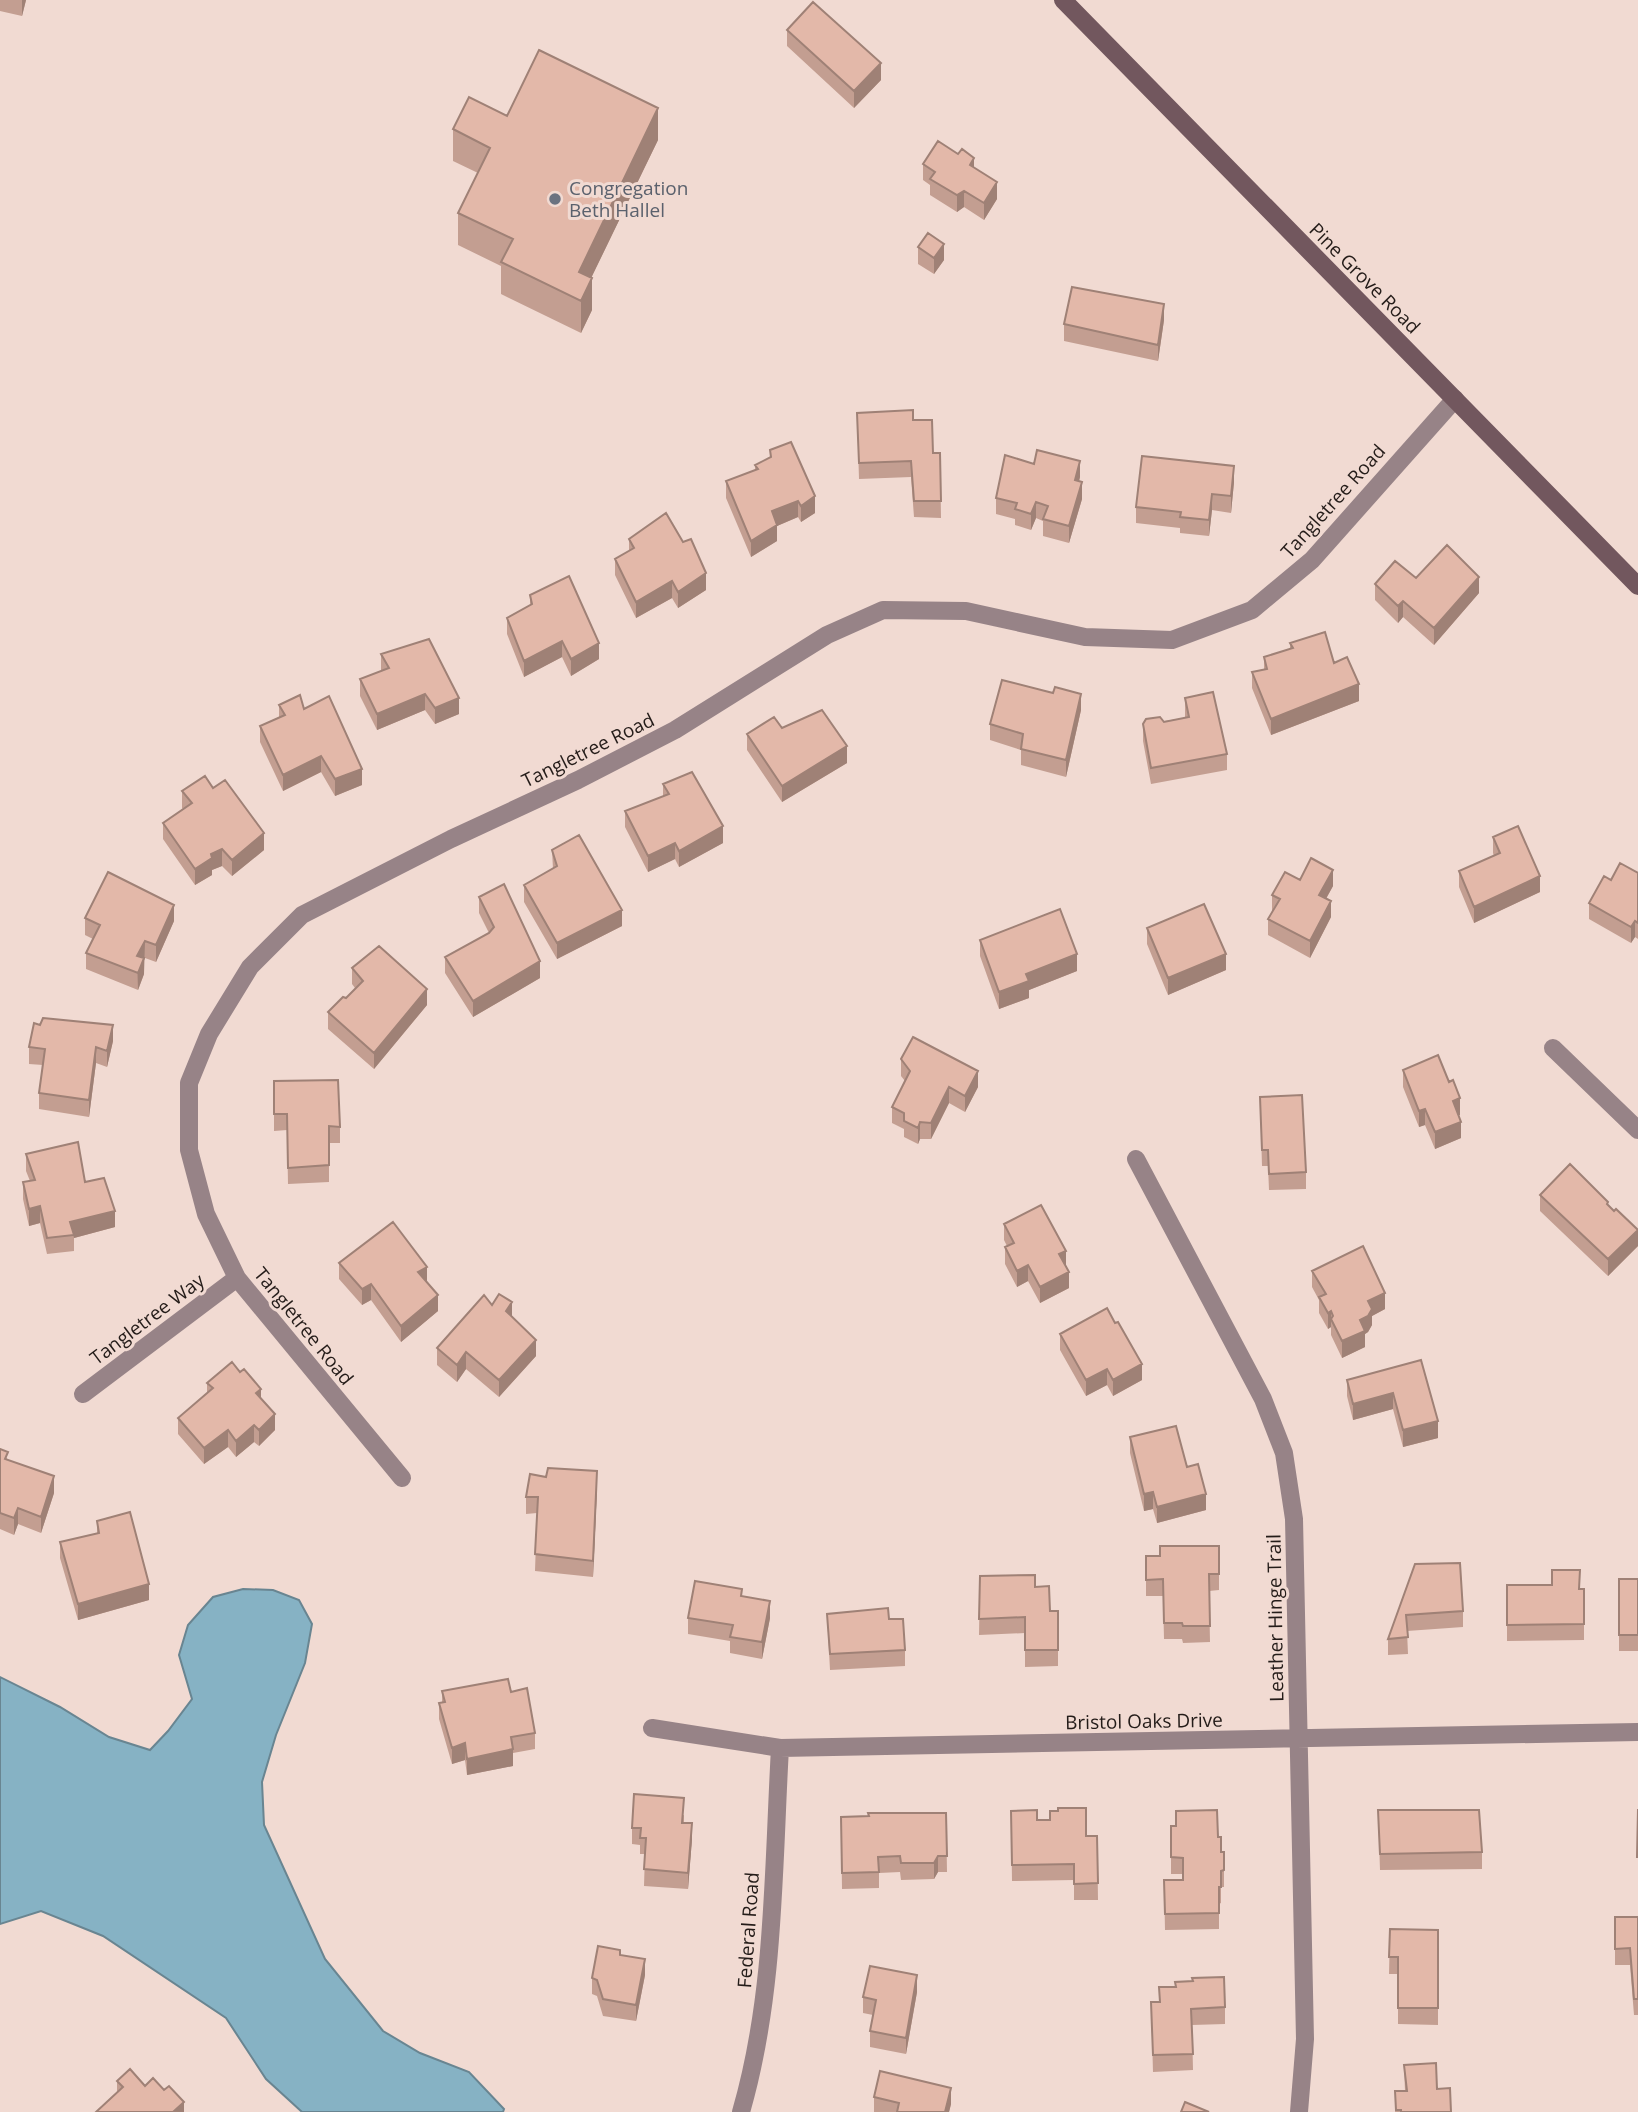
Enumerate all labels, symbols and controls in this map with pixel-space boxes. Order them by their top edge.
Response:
place label: Congregation Beth Hallel [569,175,688,223]
marker: Congregation Beth Hallel [547,191,563,207]
street label: Pine Grove Road [1304,217,1426,339]
street label: Tangletree Road [1275,439,1391,563]
street label: Tangletree Road [517,707,659,793]
street label: Tangletree Road [248,1262,360,1390]
street label: Tangletree Way [85,1267,210,1371]
street label: Leather Hinge Trail [1261,1534,1289,1702]
street label: Bristol Oaks Drive [1065,1707,1223,1735]
street label: Federal Road [731,1871,765,1989]

